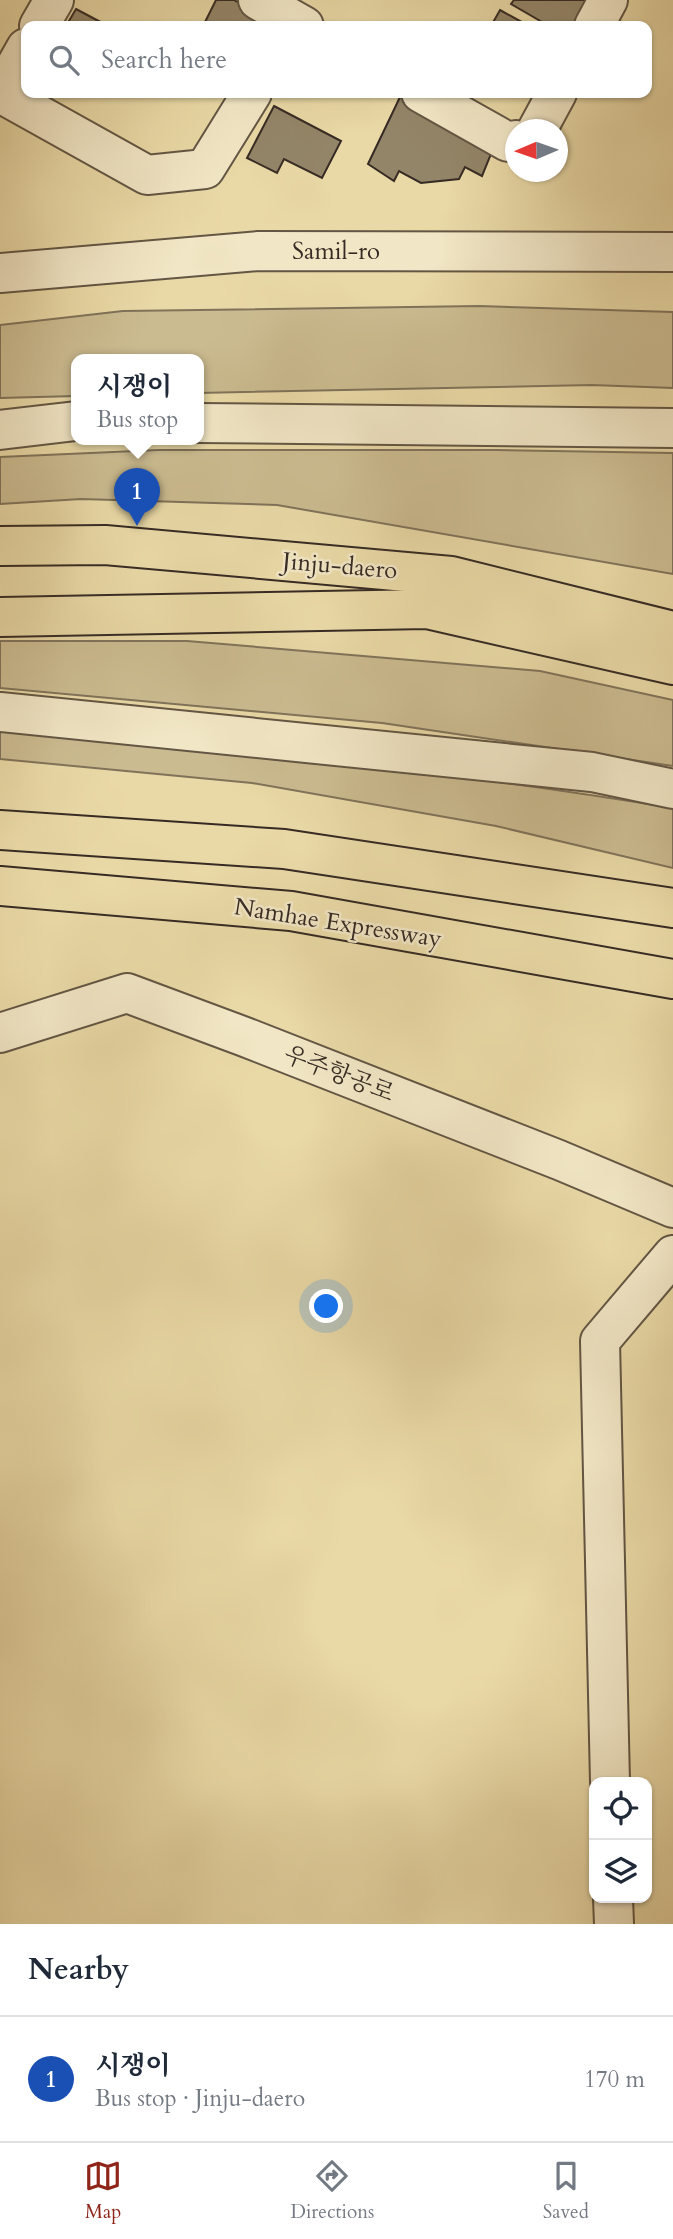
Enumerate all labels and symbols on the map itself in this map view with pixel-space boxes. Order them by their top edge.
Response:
north arrow [505,119,568,182]
street label: Samil-ro [292,235,380,268]
pin: 1 [114,468,160,526]
street label: Jinju-daero [278,544,399,587]
street label: Namhae Expressway [232,890,444,956]
street label: 우주항공로 [279,1038,399,1110]
your location [309,1289,343,1323]

